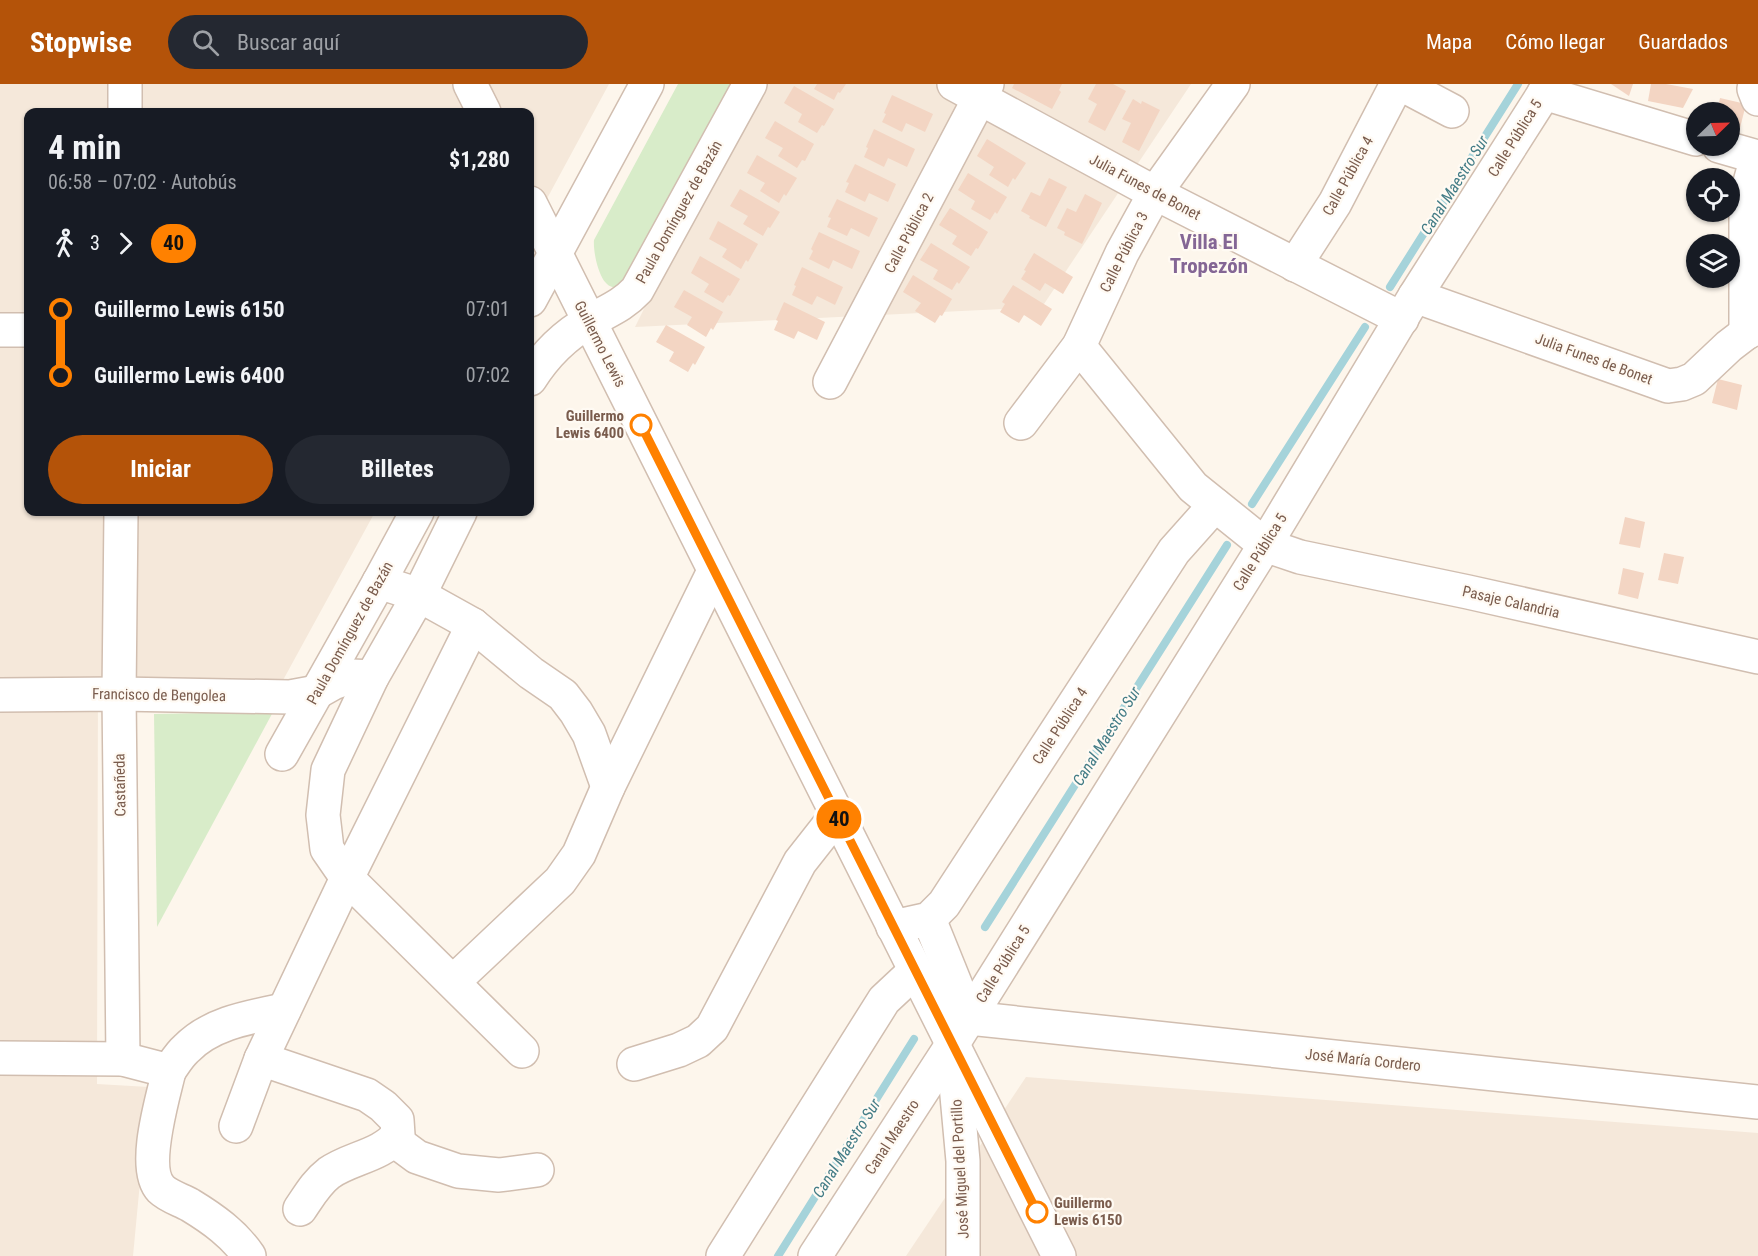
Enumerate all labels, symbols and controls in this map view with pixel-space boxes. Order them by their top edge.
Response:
search box [168,15,588,69]
text: Stopwise [30,26,132,59]
icon: search [189,26,222,59]
text: Buscar aquí [237,30,339,55]
text: Mapa [1426,30,1472,54]
text: Cómo llegar [1505,30,1605,54]
text: Guardados [1638,30,1728,54]
street label: Calle Pública 5 [1484,96,1546,180]
north arrow [1686,102,1740,156]
map controls [1686,102,1740,288]
text: 4 min [48,128,121,167]
water label: Canal Maestro Sur [1416,131,1493,238]
street label: Calle Pública 4 [1319,133,1377,219]
street label: Paula Domínguez de Bazán [632,137,726,287]
text: $1,280 [449,147,510,172]
street label: Julia Funes de Bonet [1086,150,1204,224]
button: locate [1686,168,1740,222]
text: 06:58 – 07:02 · Autobús [48,170,237,194]
street label: Calle Pública 2 [880,190,938,276]
street label: Calle Pública 3 [1096,209,1152,295]
icon: walk [48,227,81,260]
icon: forward [109,227,142,260]
district label: Villa El Tropezón [1170,230,1248,278]
text: 3 [90,231,100,255]
text: 40 [163,231,184,255]
button: layers [1686,234,1740,288]
text: Guillermo Lewis 6150 [94,297,285,322]
text: 07:01 [466,297,510,321]
street label: Guillermo Lewis [571,298,630,390]
street label: Julia Funes de Bonet [1533,329,1655,389]
text: Guillermo Lewis 6400 [94,363,285,388]
text: 07:02 [466,363,510,387]
place label: Guillermo Lewis 6400 [556,407,624,442]
marker: Guillermo Lewis 6400 [630,414,652,436]
button: Iniciar [48,435,273,504]
button: Billetes [285,435,510,504]
street label: Calle Pública 5 [1229,510,1291,594]
street label: Paula Domínguez de Bazán [303,558,397,708]
street label: Pasaje Calandria [1461,582,1561,622]
water label: Canal Maestro Sur [1068,682,1145,789]
street label: Calle Pública 4 [1029,684,1091,768]
street label: Francisco de Bengolea [92,685,226,705]
street label: Castañeda [110,753,130,817]
line badge: 40 [812,800,866,838]
text: 40 [828,807,850,831]
street label: Calle Pública 5 [972,922,1034,1006]
street label: José María Cordero [1304,1045,1422,1075]
water label: Canal Maestro Sur [808,1094,885,1201]
street label: Canal Maestro [861,1096,923,1178]
street label: José Miguel del Portillo [947,1099,973,1239]
place label: Guillermo Lewis 6150 [1054,1194,1122,1229]
marker: Guillermo Lewis 6150 [1026,1201,1048,1223]

